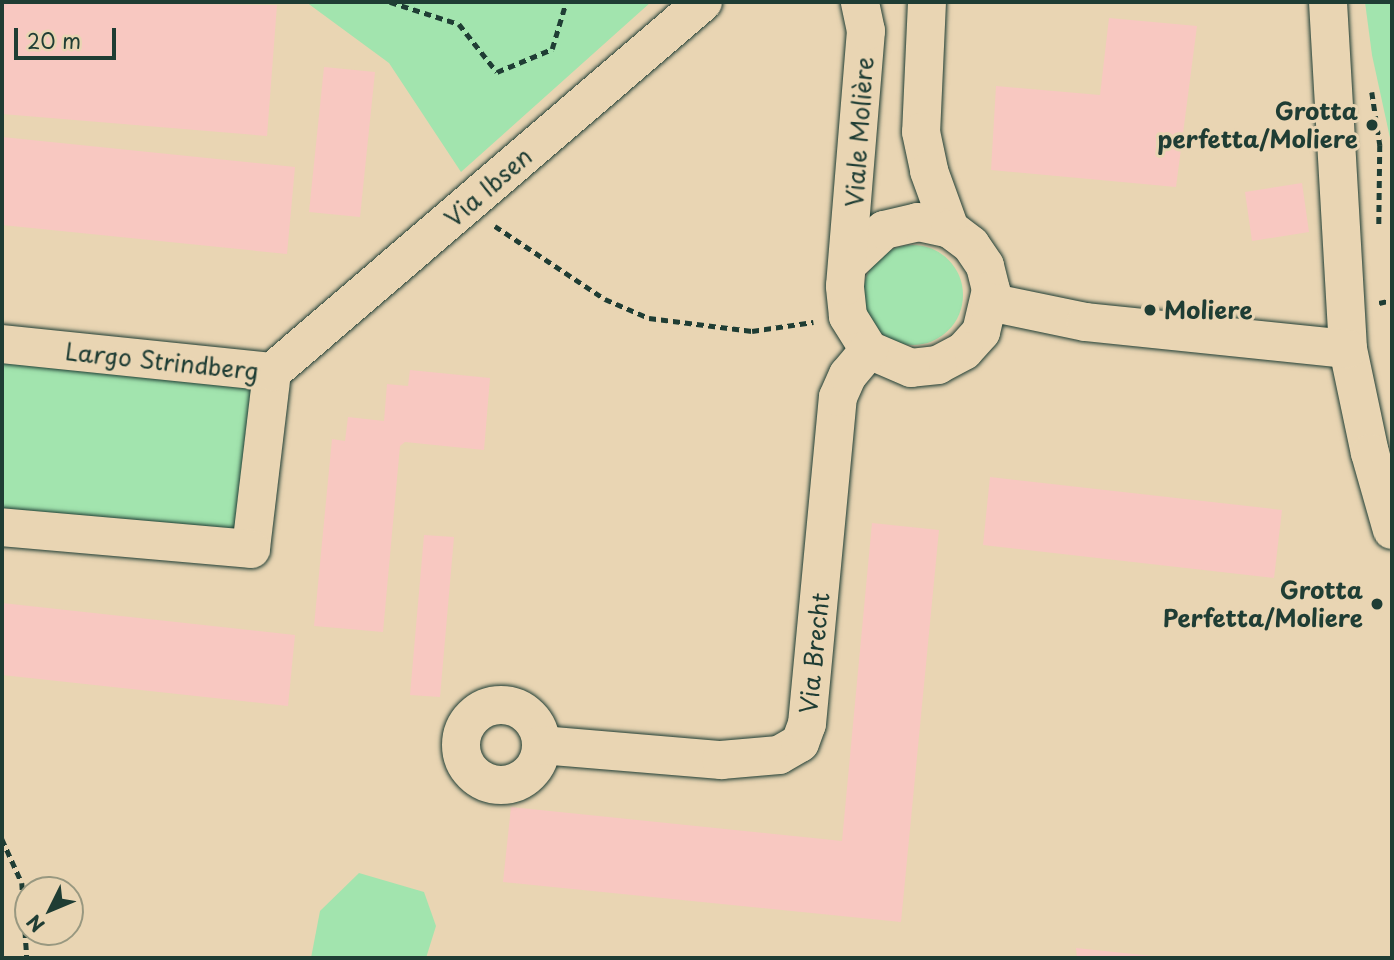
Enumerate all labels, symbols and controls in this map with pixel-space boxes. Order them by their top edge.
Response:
scale bar [18,14,119,58]
text: 20 m [27,24,81,56]
street label: Viale Molière [839,55,879,209]
place label: Grotta perfetta/Moliere [1157,97,1358,153]
marker: Grotta perfetta/Moliere [1364,117,1380,133]
street label: Via Ibsen [439,142,537,232]
place label: Moliere [1164,296,1253,324]
marker: Moliere [1142,302,1158,318]
street label: Largo Strindberg [64,337,260,385]
place label: Grotta Perfetta/Moliere [1163,576,1363,632]
street label: Via Brecht [793,591,835,715]
marker: Grotta Perfetta/Moliere [1369,596,1385,612]
north arrow [14,876,84,946]
text: N [20,909,50,939]

